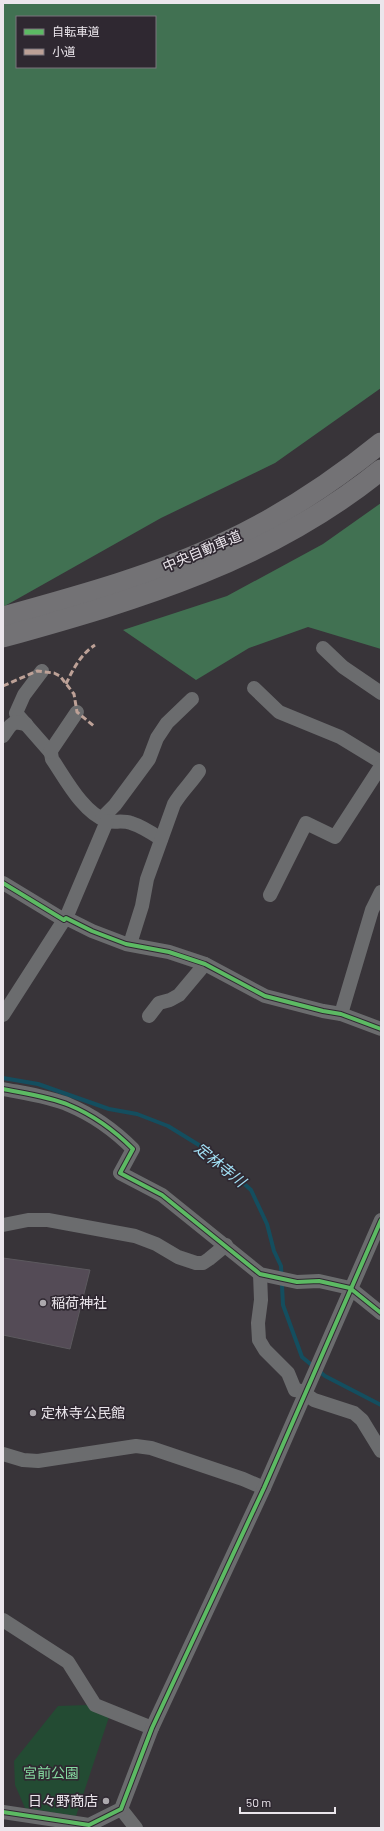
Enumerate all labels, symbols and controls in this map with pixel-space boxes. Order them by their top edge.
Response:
legend [16,16,156,68]
text: 自転車道 [52,24,100,38]
text: 小道 [52,44,76,58]
street label: 中央自動車道 [160,526,244,575]
water label: 定林寺川 [192,1138,251,1191]
place label: 稲荷神社 [51,1294,107,1311]
marker: 稲荷神社 [38,1298,48,1308]
place label: 定林寺公民館 [41,1404,125,1421]
marker: 定林寺公民館 [28,1408,38,1418]
park label: 宮前公園 [23,1764,79,1781]
scale bar [240,1789,335,1815]
place label: 日々野商店 [28,1792,98,1809]
text: 50 m [246,1795,271,1809]
marker: 日々野商店 [101,1796,111,1806]

